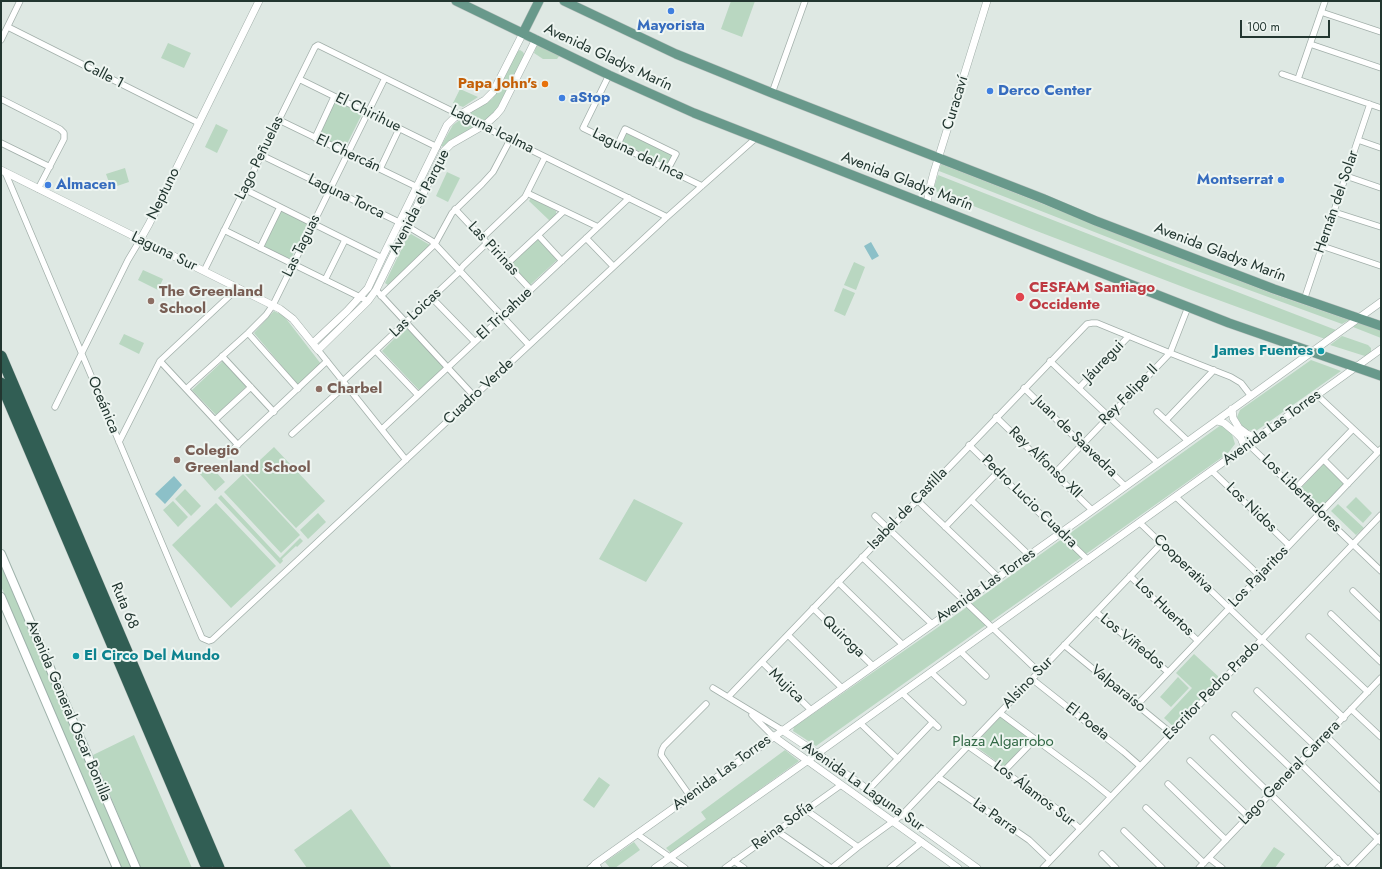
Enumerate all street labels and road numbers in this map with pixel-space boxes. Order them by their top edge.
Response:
street label: Avenida Gladys Marín [541,20,675,96]
street label: Calle 1 [80,57,126,93]
street label: Curacaví [939,74,973,132]
street label: El Chirihue [332,89,404,137]
street label: Laguna Icalma [447,102,537,158]
street label: Lago Peñuelas [232,113,288,203]
street label: Laguna del Inca [589,125,687,185]
street label: El Chercán [313,131,383,177]
street label: Avenida el Parque [386,147,454,257]
street label: Hernán del Solar [1311,148,1363,256]
street label: Avenida Gladys Marín [839,149,975,215]
street label: Neptuno [144,165,184,223]
street label: Laguna Torca [305,171,387,223]
street label: Las Taguas [279,212,325,280]
street label: Las Pirinas [464,218,522,280]
street label: Avenida Gladys Marín [1152,220,1288,286]
street label: Laguna Sur [128,228,200,276]
street label: El Tricahue [474,284,536,344]
street label: Las Loicas [387,285,445,341]
street label: Jáuregui [1080,337,1128,387]
street label: Cuadro Verde [440,355,518,429]
street label: Rey Felipe II [1096,361,1162,429]
street label: Oceánica [83,374,123,436]
street label: Avenida Las Torres [1219,386,1325,470]
street label: Juan de Saavedra [1029,393,1121,481]
street label: Rey Alfonso XII [1005,423,1085,503]
street label: Los Libertadores [1257,451,1345,537]
street label: Pedro Lucio Cuadra [977,452,1081,552]
street label: Isabel de Castilla [864,464,952,554]
street label: Los Nidos [1222,479,1280,537]
street label: Cooperativa [1149,531,1217,597]
street label: Los Pajaritos [1225,543,1293,611]
street label: Avenida Las Torres [933,545,1039,627]
street label: Los Huertos [1131,576,1197,640]
street label: Ruta 68 [106,580,142,632]
street label: Los Viñedos [1096,611,1168,673]
street label: Quiroga [818,612,868,662]
street label: Avenida General Óscar Bonilla [22,618,114,804]
street label: Escritor Pedro Prado [1160,638,1264,744]
street label: Alsino Sur [999,653,1057,713]
street label: Valparaíso [1087,661,1149,717]
street label: Mujica [765,665,807,707]
street label: El Poeta [1061,699,1113,745]
street label: Lago General Carrera [1236,717,1344,829]
street label: Avenida Las Torres [669,731,775,815]
street label: Avenida La Laguna Sur [798,738,928,836]
street label: Los Álamos Sur [990,757,1078,831]
street label: La Parra [969,795,1021,839]
street label: Reina Sofía [749,798,817,854]

